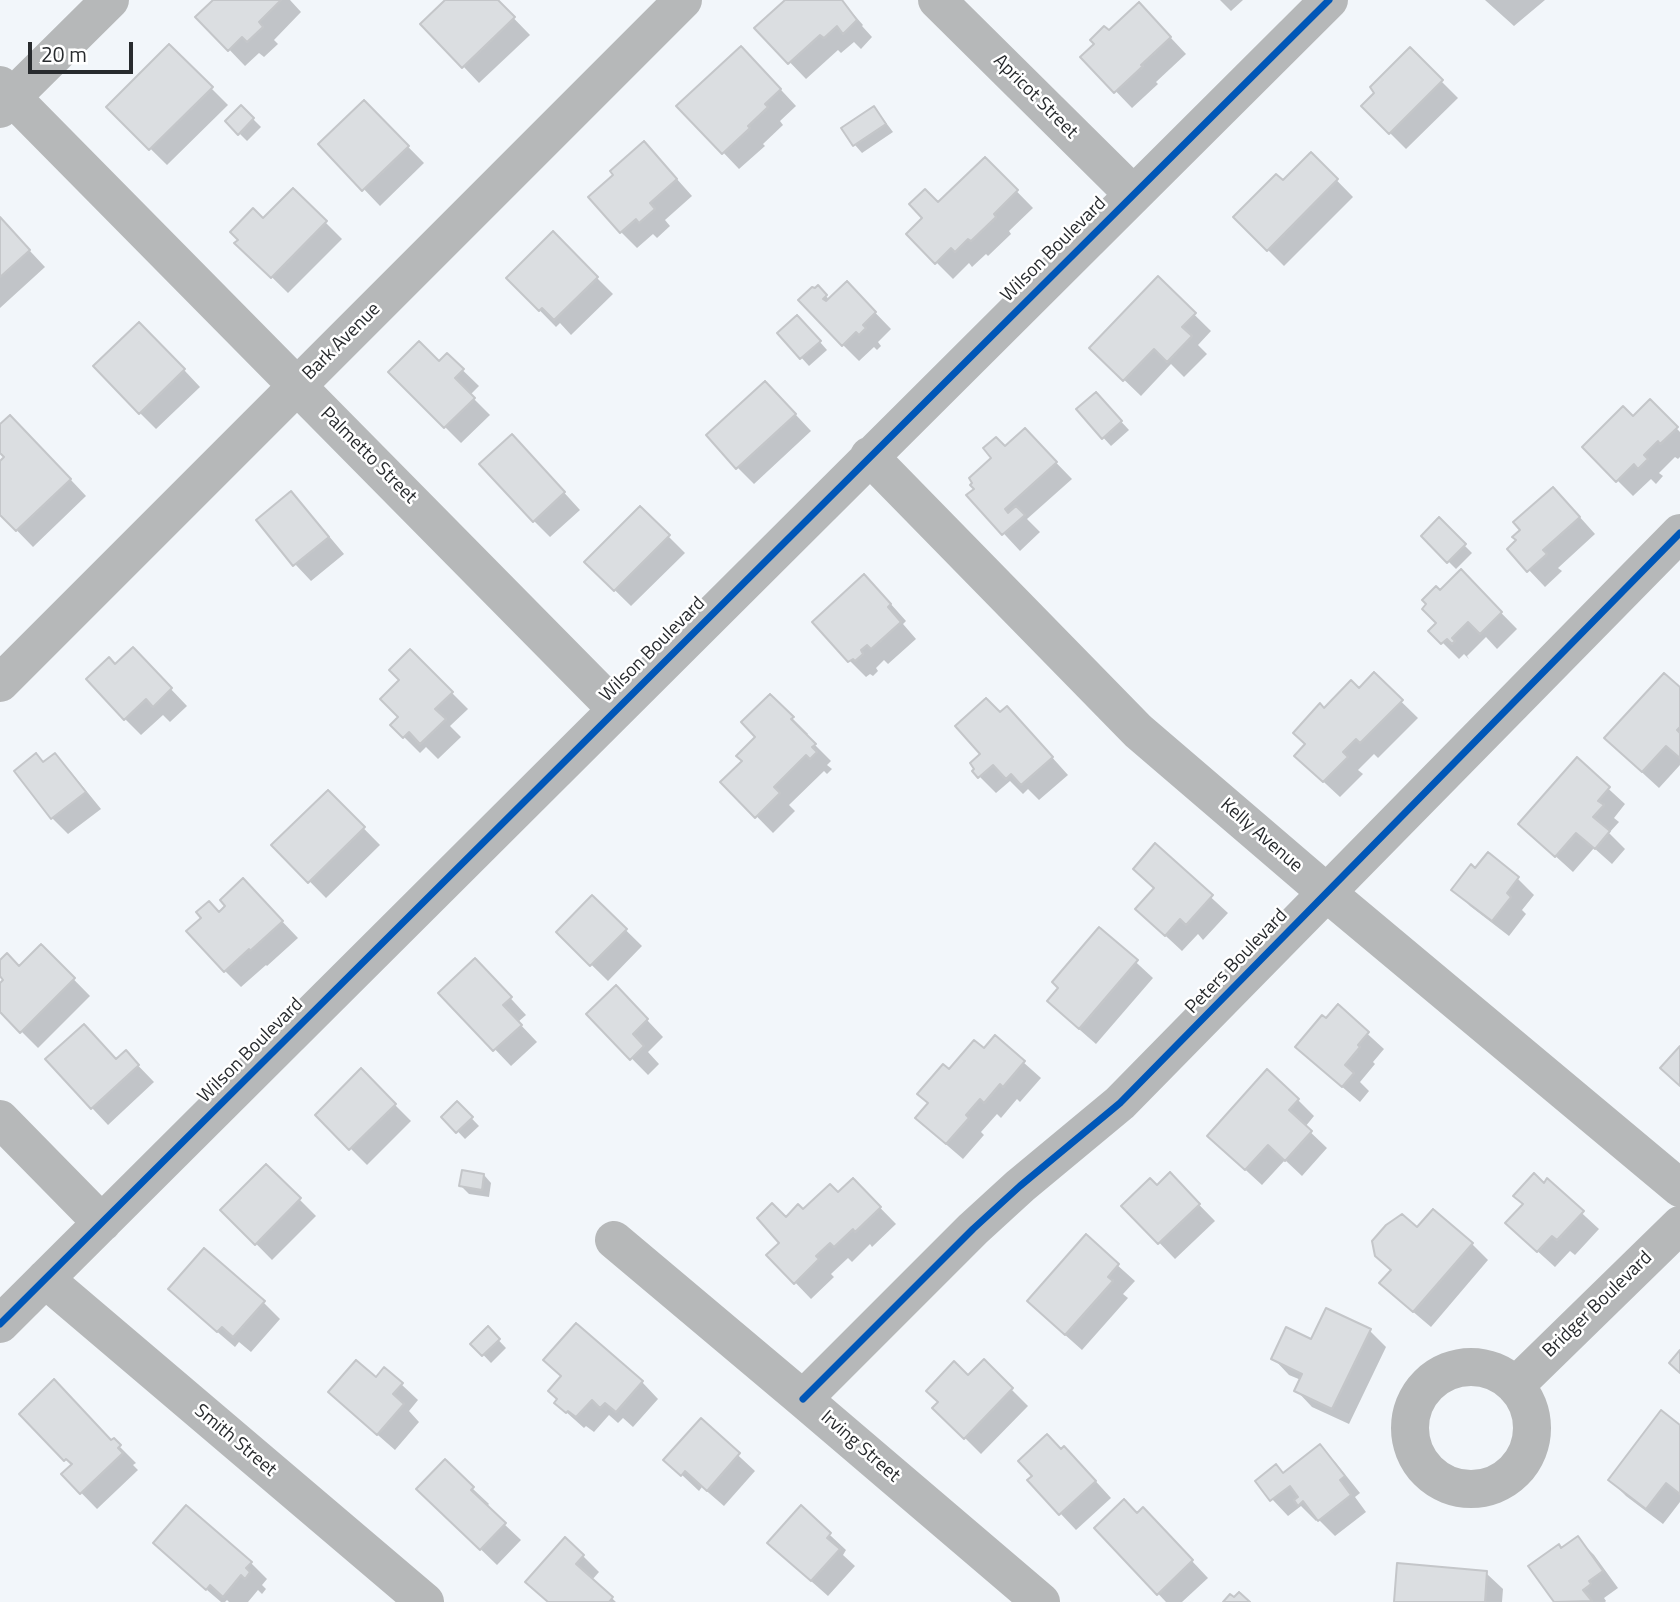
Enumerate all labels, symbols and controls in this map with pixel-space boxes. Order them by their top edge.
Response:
scale bar [32,28,136,72]
text: 20 m [41,38,87,70]
street label: Apricot Street [988,50,1082,144]
street label: Wilson Boulevard [997,193,1111,307]
street label: Bark Avenue [298,298,386,386]
street label: Palmetto Street [315,403,421,509]
street label: Wilson Boulevard [596,593,710,707]
street label: Kelly Avenue [1215,794,1307,878]
street label: Peters Boulevard [1181,905,1293,1019]
street label: Wilson Boulevard [194,994,308,1108]
street label: Bridger Boulevard [1539,1247,1657,1363]
street label: Smith Street [189,1400,281,1482]
street label: Irving Street [816,1406,904,1488]

